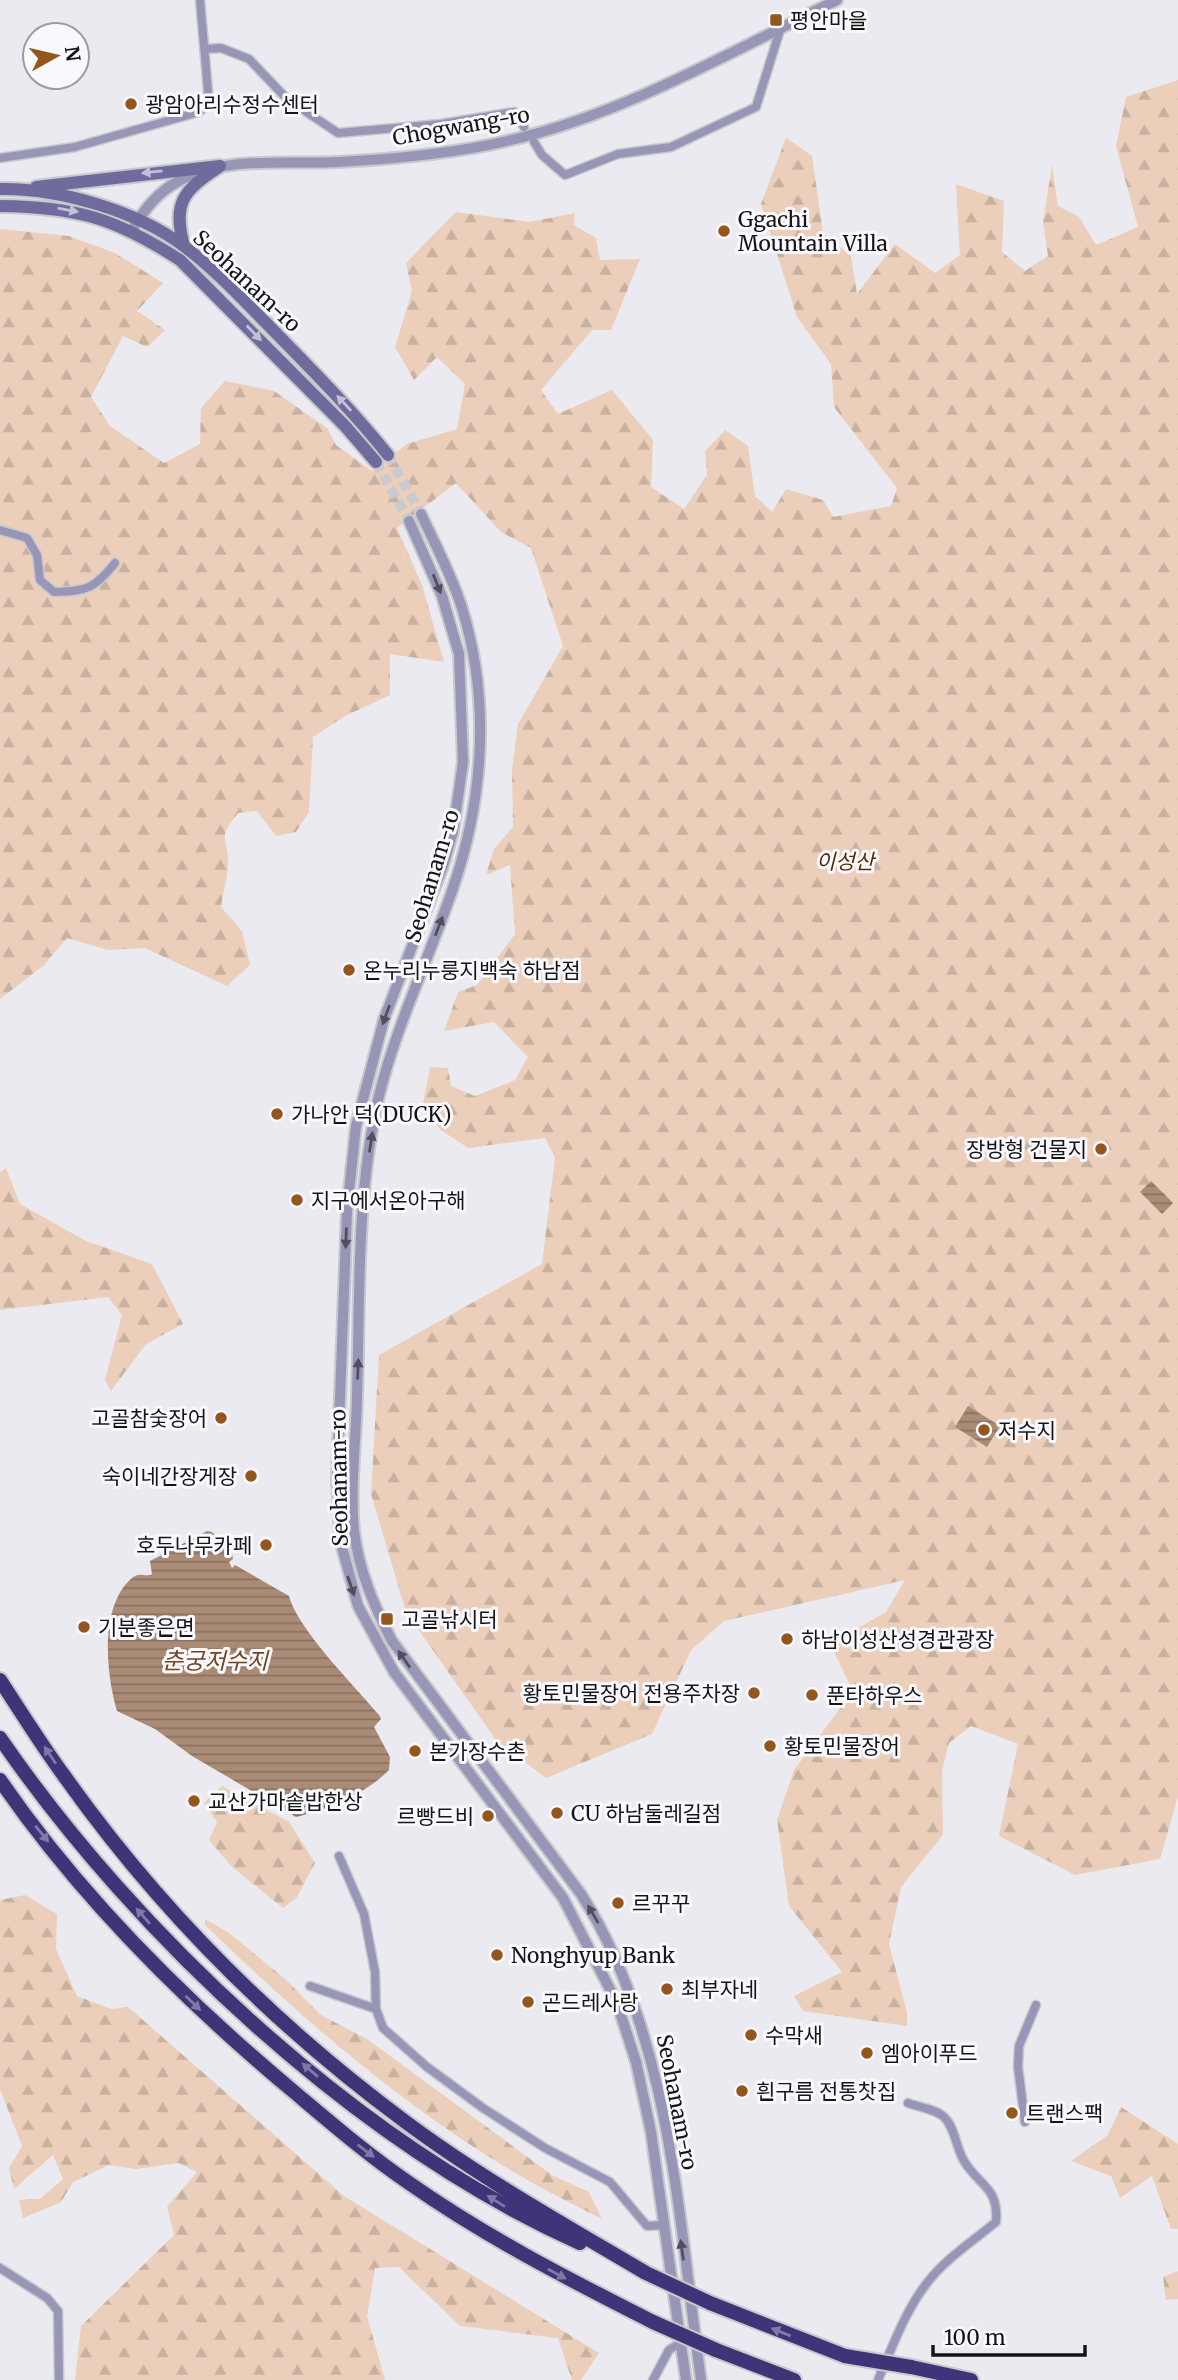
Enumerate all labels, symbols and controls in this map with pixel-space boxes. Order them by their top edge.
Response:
place label: 평안마을 [790,7,867,34]
marker: 평안마을 [768,12,784,28]
north arrow [21,21,91,91]
text: N [60,45,86,63]
place label: 광암아리수정수센터 [145,91,319,118]
marker: 광암아리수정수센터 [123,96,139,112]
street label: Chogwang-ro [390,101,532,151]
one-way arrow [140,167,162,178]
one-way arrow [57,205,79,216]
place label: Ggachi Mountain Villa [738,206,888,257]
marker: Ggachi Mountain Villa [716,223,732,239]
street label: Seohanam-ro [187,224,307,338]
one-way arrow [245,324,262,340]
one-way arrow [336,395,352,412]
one-way arrow [431,573,442,594]
street label: Seohanam-ro [399,806,465,946]
park label: 이성산 [816,848,877,875]
one-way arrow [434,915,445,936]
place label: 온누리누룽지백숙 하남점 [363,957,581,984]
marker: 온누리누룽지백숙 하남점 [341,962,357,978]
one-way arrow [380,1005,391,1026]
place label: 가나안 덕(DUCK) [291,1101,452,1128]
marker: 가나안 덕(DUCK) [269,1106,285,1122]
one-way arrow [365,1131,376,1153]
place label: 장방형 건물지 [966,1136,1087,1163]
marker: 장방형 건물지 [1093,1141,1109,1157]
place label: 지구에서온아구해 [311,1187,466,1214]
marker: 지구에서온아구해 [289,1192,305,1208]
one-way arrow [341,1227,352,1249]
one-way arrow [352,1358,364,1380]
place label: 고골참숯장어 [91,1405,207,1432]
street label: Seohanam-ro [324,1409,354,1547]
marker: 고골참숯장어 [213,1410,229,1426]
place label: 저수지 [998,1417,1056,1444]
marker: 저수지 [976,1422,992,1438]
place label: 숙이네간장게장 [102,1463,237,1490]
marker: 숙이네간장게장 [243,1468,259,1484]
place label: 호두나무카페 [136,1532,252,1559]
marker: 호두나무카페 [258,1537,274,1553]
one-way arrow [346,1576,357,1597]
place label: 고골낚시터 [401,1606,498,1633]
marker: 고골낚시터 [379,1611,395,1627]
place label: 기분좋은면 [98,1614,195,1641]
marker: 기분좋은면 [76,1619,92,1635]
place label: 하남이성산성경관광장 [801,1626,994,1653]
marker: 하남이성산성경관광장 [779,1631,795,1647]
water label: 춘궁저수지 [162,1646,270,1675]
one-way arrow [397,1650,411,1668]
place label: 황토민물장어 전용주차장 [523,1680,740,1707]
place label: 푼타하우스 [826,1682,923,1709]
marker: 황토민물장어 전용주차장 [746,1685,762,1701]
marker: 푼타하우스 [804,1687,820,1703]
place label: 황토민물장어 [784,1733,900,1760]
place label: 본가장수촌 [429,1738,526,1765]
marker: 황토민물장어 [762,1738,778,1754]
marker: 본가장수촌 [407,1743,423,1759]
one-way arrow [43,1745,56,1764]
place label: 교산가마솥밥한상 [208,1788,363,1815]
marker: 교산가마솥밥한상 [186,1793,202,1809]
place label: CU 하남둘레길점 [571,1800,721,1827]
place label: 르빵드비 [397,1803,474,1830]
marker: CU 하남둘레길점 [549,1805,565,1821]
marker: 르빵드비 [480,1808,496,1824]
one-way arrow [34,1825,48,1843]
place label: 르꾸꾸 [632,1890,690,1917]
marker: 르꾸꾸 [610,1895,626,1911]
one-way arrow [587,1905,599,1924]
one-way arrow [136,1907,151,1924]
place label: Nonghyup Bank [511,1942,676,1969]
marker: Nonghyup Bank [489,1947,505,1963]
place label: 최부자네 [681,1976,758,2003]
marker: 최부자네 [659,1981,675,1997]
place label: 곤드레사랑 [542,1989,639,2016]
marker: 곤드레사랑 [520,1994,536,2010]
one-way arrow [184,1995,201,2011]
place label: 수막새 [765,2022,823,2049]
marker: 수막새 [743,2027,759,2043]
street label: Seohanam-ro [651,2032,703,2172]
place label: 엠아이푸드 [881,2040,978,2067]
marker: 엠아이푸드 [859,2045,875,2061]
one-way arrow [301,2062,319,2078]
place label: 흰구름 전통찻집 [756,2078,896,2105]
marker: 흰구름 전통찻집 [734,2083,750,2099]
place label: 트랜스팩 [1026,2100,1103,2127]
marker: 트랜스팩 [1004,2105,1020,2121]
one-way arrow [357,2143,375,2157]
one-way arrow [486,2194,505,2207]
one-way arrow [677,2239,688,2261]
one-way arrow [548,2267,568,2279]
scale bar [933,2314,1085,2358]
text: 100 m [944,2324,1006,2351]
one-way arrow [770,2326,791,2337]

